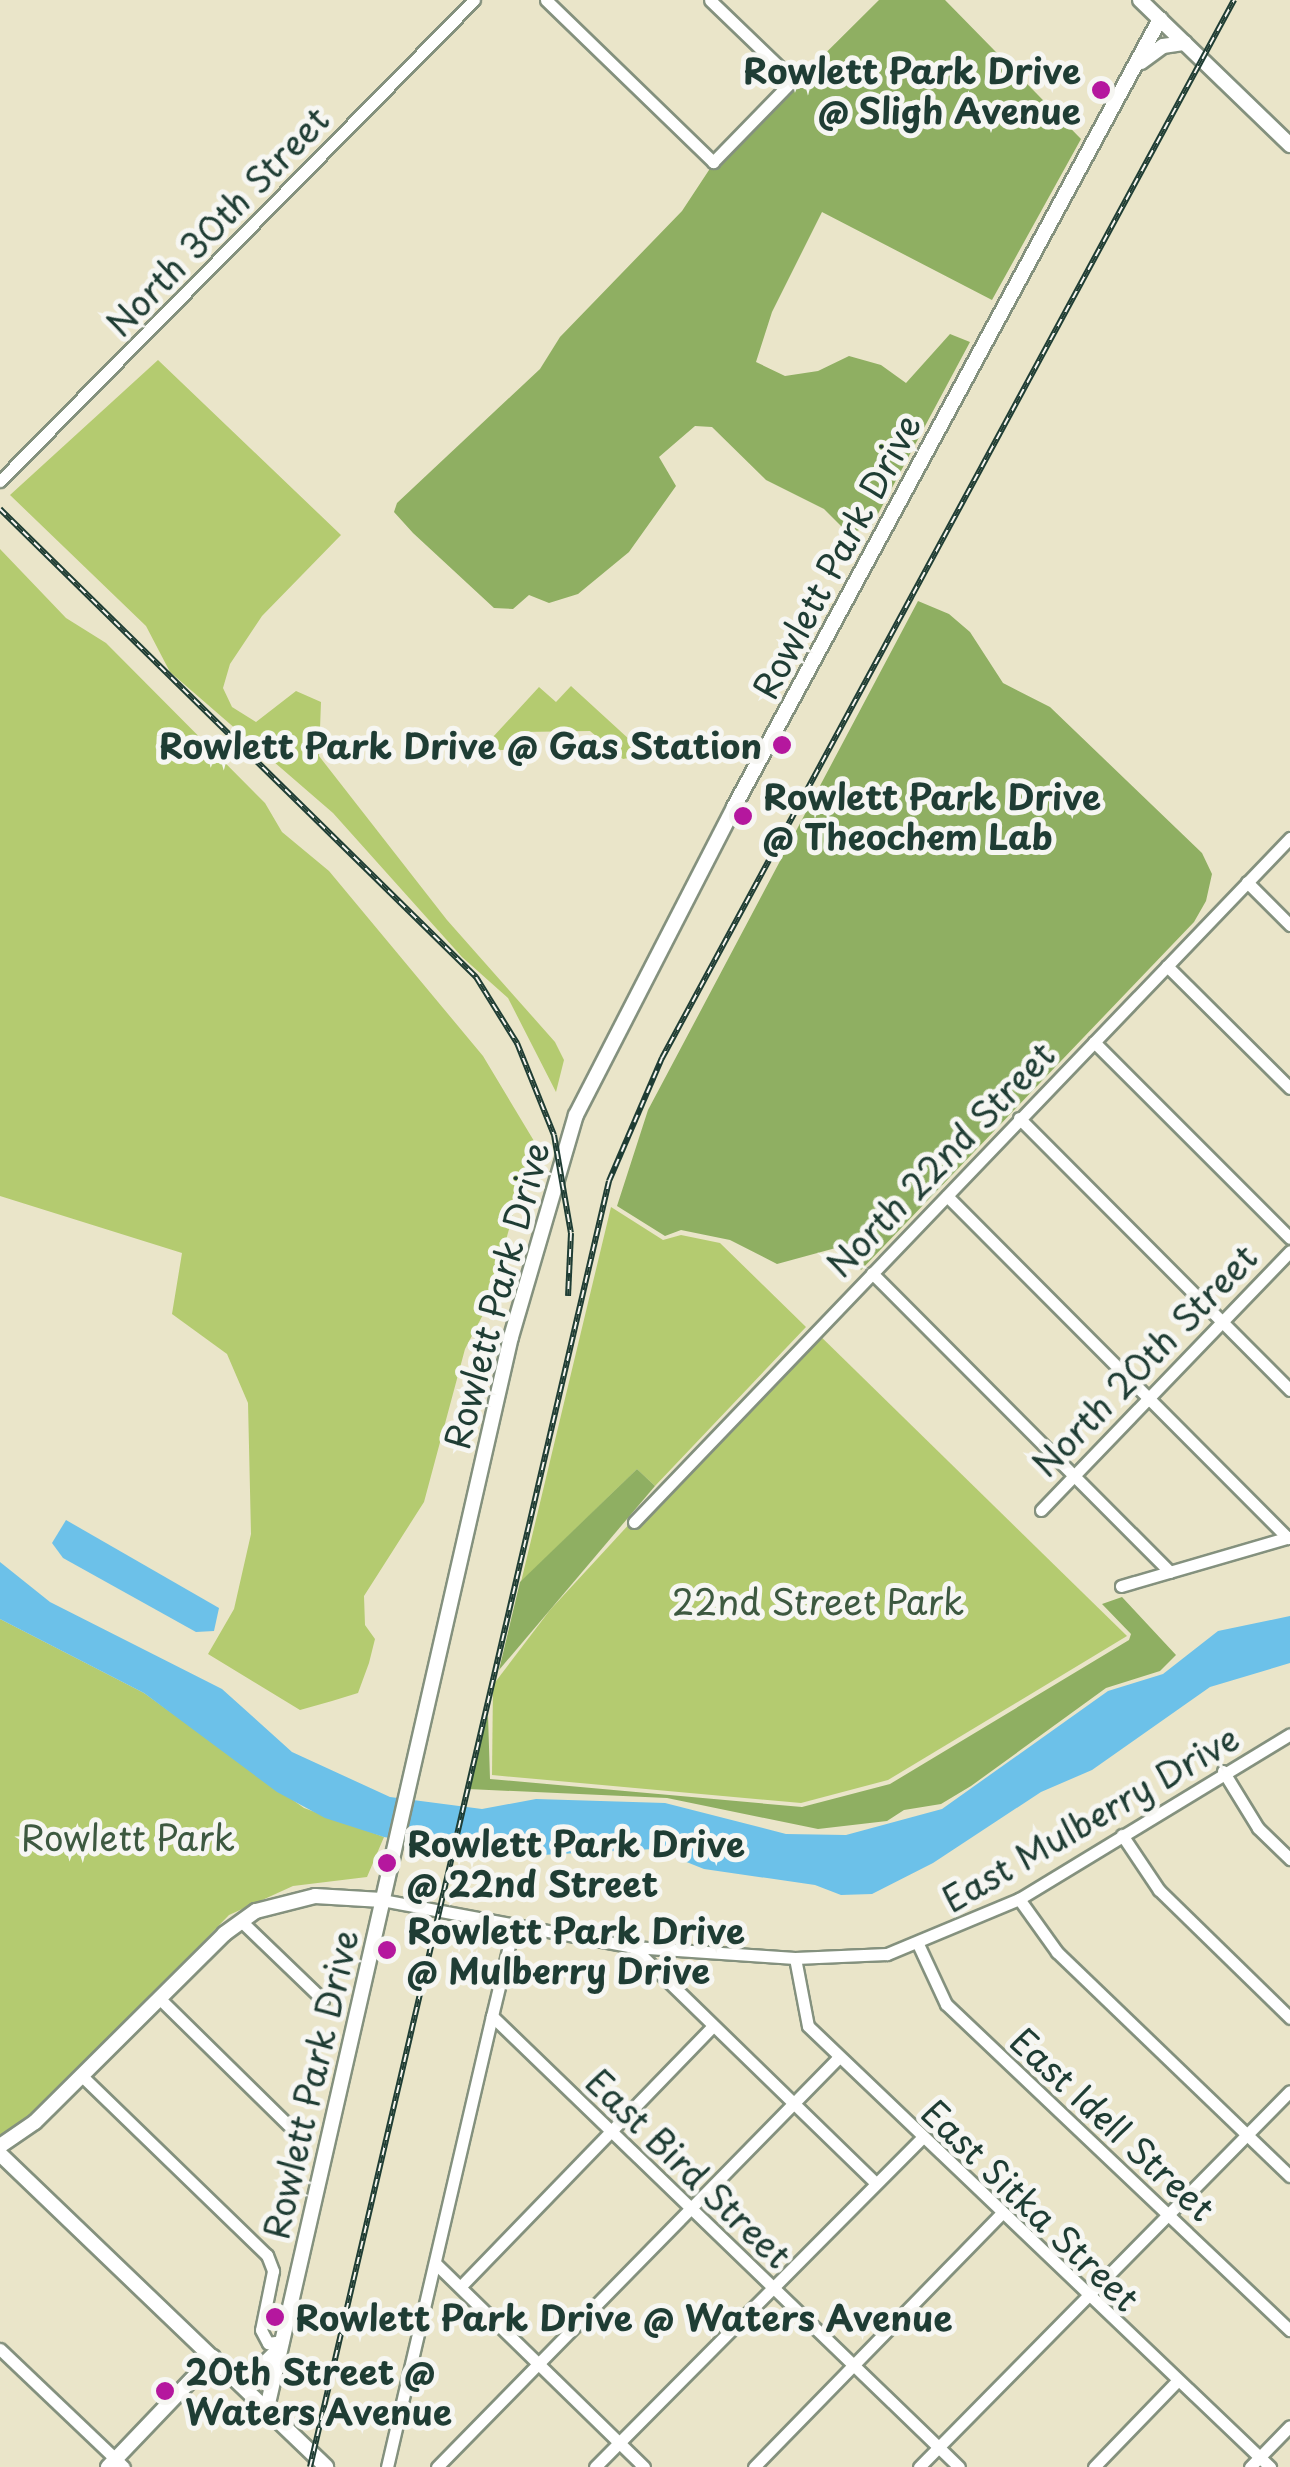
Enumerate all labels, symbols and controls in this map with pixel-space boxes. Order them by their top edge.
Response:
place label: Rowlett Park Drive @ Sligh Avenue [744,49,1081,131]
marker: Rowlett Park Drive @ Sligh Avenue [1090,79,1112,101]
street label: North 30th Street [95,96,339,346]
street label: Rowlett Park Drive [743,407,929,705]
place label: Rowlett Park Drive @ Gas Station [160,724,762,766]
marker: Rowlett Park Drive @ Gas Station [771,734,793,756]
place label: Rowlett Park Drive @ Theochem Lab [763,775,1100,857]
marker: Rowlett Park Drive @ Theochem Lab [732,805,754,827]
street label: North 22nd Street [816,1032,1064,1286]
street label: Rowlett Park Drive [435,1137,557,1453]
street label: North 20th Street [1022,1235,1266,1485]
park label: 22nd Street Park [671,1580,965,1622]
street label: East Mulberry Drive [934,1716,1246,1920]
park label: Rowlett Park [21,1816,235,1858]
place label: Rowlett Park Drive @ 22nd Street [407,1822,744,1904]
marker: Rowlett Park Drive @ 22nd Street [376,1852,398,1874]
place label: Rowlett Park Drive @ Mulberry Drive [407,1909,744,1991]
street label: Rowlett Park Drive [254,1925,366,2243]
marker: Rowlett Park Drive @ Mulberry Drive [376,1939,398,1961]
street label: East Idell Street [1001,2017,1225,2231]
street label: East Bird Street [577,2059,801,2277]
street label: East Sitka Street [913,2090,1149,2320]
place label: Rowlett Park Drive @ Waters Avenue [295,2296,952,2338]
marker: Rowlett Park Drive @ Waters Avenue [264,2306,286,2328]
place label: 20th Street @ Waters Avenue [185,2350,452,2432]
marker: 20th Street @ Waters Avenue [154,2380,176,2402]

